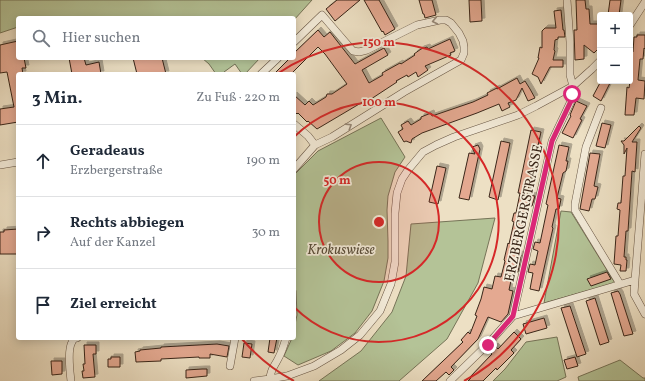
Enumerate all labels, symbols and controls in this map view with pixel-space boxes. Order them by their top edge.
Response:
map controls [597,12,633,84]
button: + [597,12,633,48]
search box [16,16,296,60]
one-way arrow [432,16,438,25]
icon: search [30,27,52,49]
text: Hier suchen [62,28,140,49]
text: 150 m [363,35,395,51]
button: − [597,48,633,84]
route start [563,85,581,103]
text: 3 Min. [32,87,83,110]
text: Zu Fuß · 220 m [196,89,280,107]
text: 100 m [362,95,396,111]
one-way arrow [345,123,352,131]
text: Geradeaus [70,141,145,162]
street label: ERZBERGERSTRASSE [501,143,548,284]
icon: ahead [32,150,54,172]
text: 190 m [246,152,280,170]
text: Erzbergerstraße [70,162,163,180]
text: 50 m [323,173,351,189]
text: Rechts abbiegen [70,213,185,234]
centre of rings [372,215,386,229]
icon: right [32,222,54,244]
text: 30 m [252,224,280,242]
text: Auf der Kanzel [70,234,156,252]
park label: Krokuswiese [307,241,375,260]
icon: arrive [32,294,54,316]
text: Ziel erreicht [70,294,157,315]
route end [479,336,497,354]

